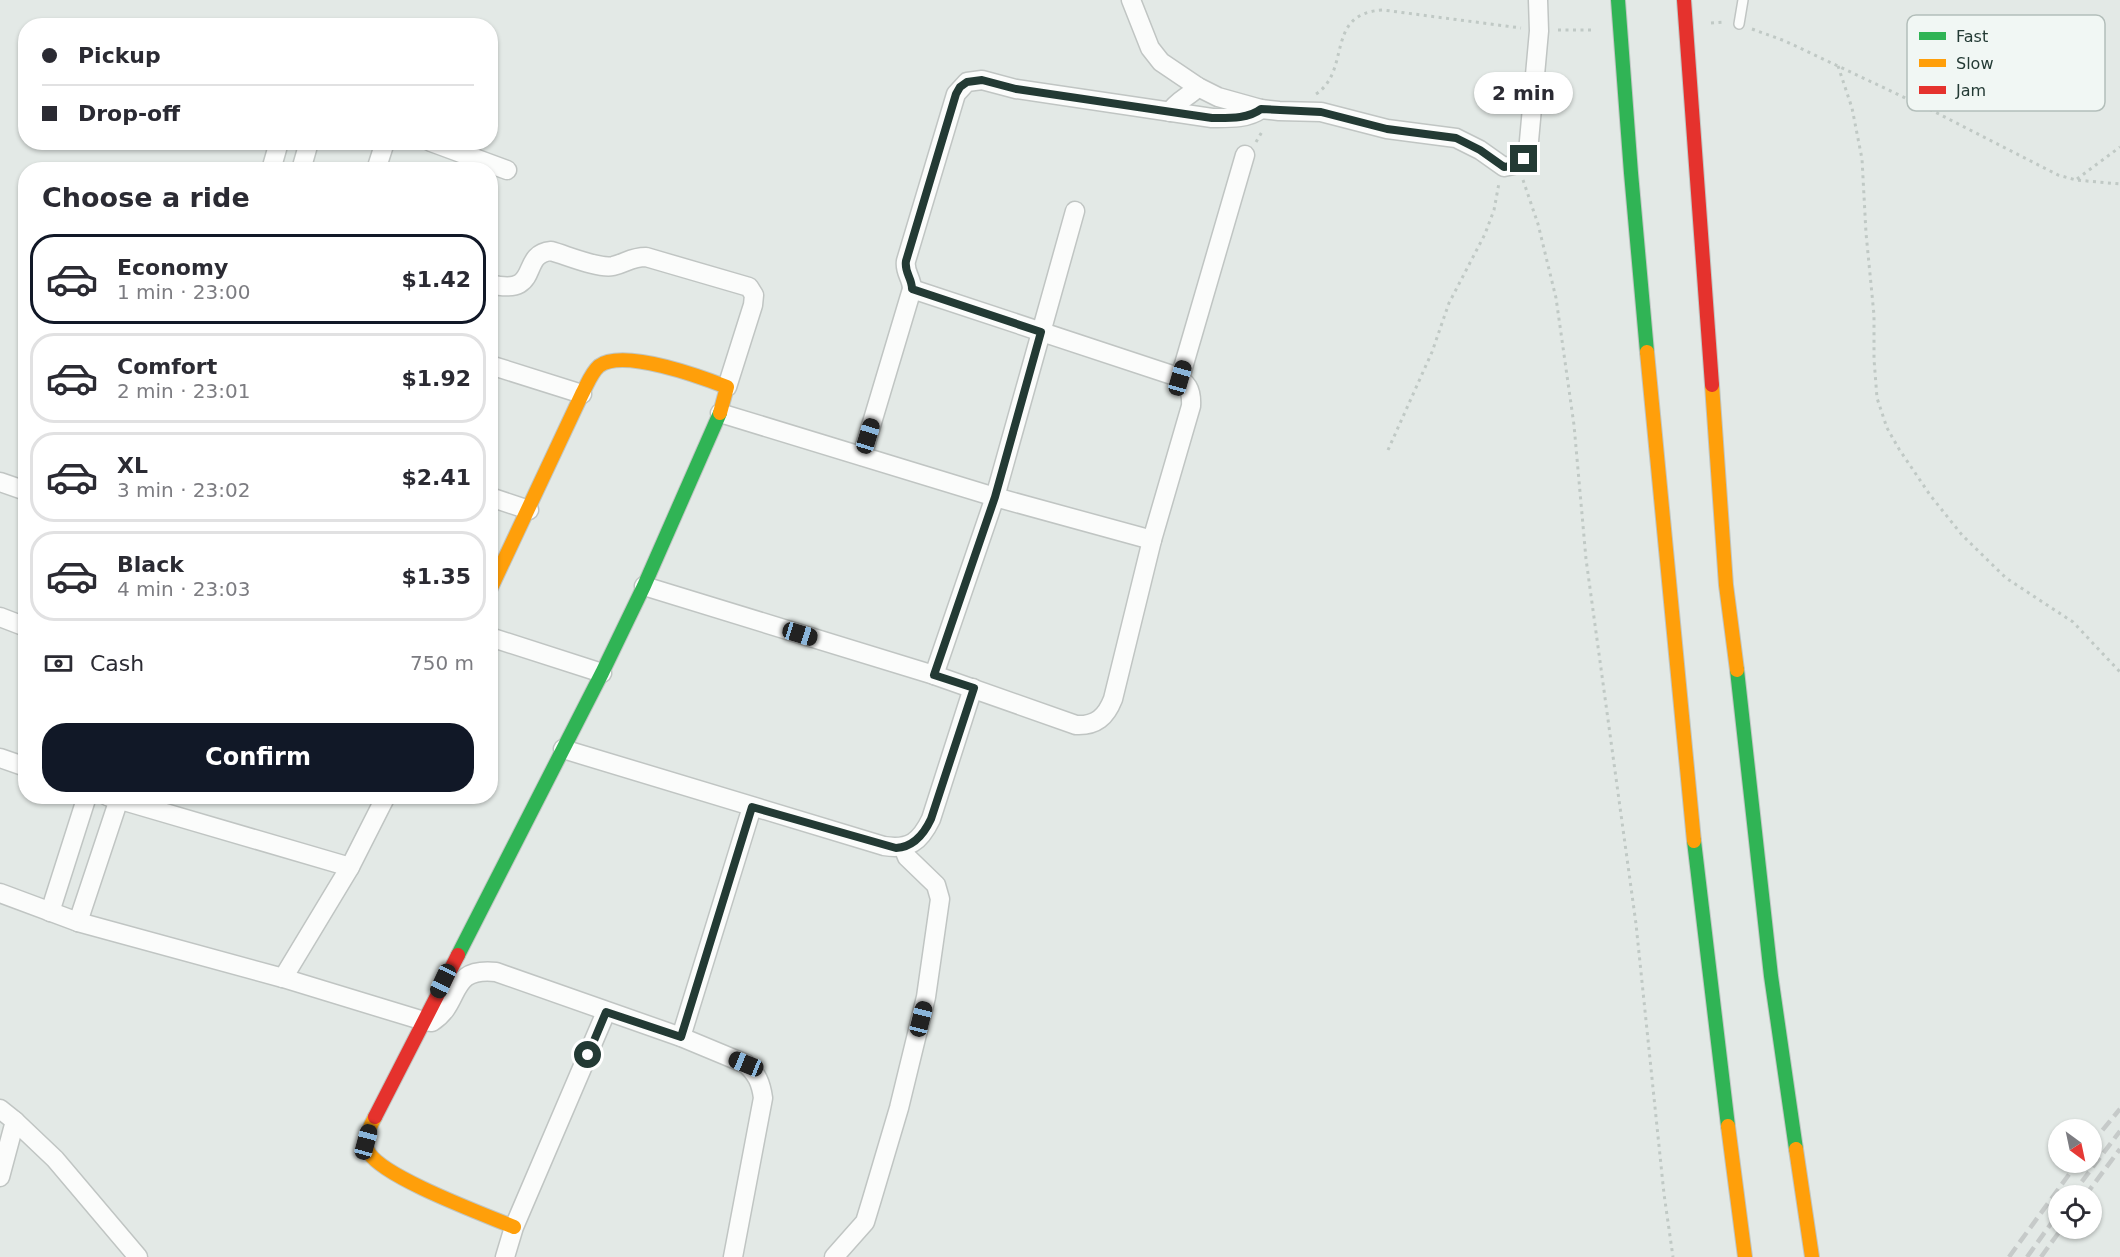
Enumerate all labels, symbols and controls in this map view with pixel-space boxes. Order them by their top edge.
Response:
legend [1907,15,2105,111]
text: Fast [1956,27,1988,46]
text: Pickup [78,43,161,68]
text: Slow [1956,54,1993,73]
callout: 2 min [1474,72,1574,114]
text: 2 min [1492,81,1555,105]
text: Jam [1955,81,1986,100]
text: Drop-off [78,101,180,126]
route end [1510,145,1537,172]
text: Choose a ride [42,182,250,213]
icon: car [45,252,99,306]
text: Economy [117,255,228,280]
text: $1.42 [401,267,471,292]
text: 1 min · 23:00 [117,280,251,304]
icon: car [45,351,99,405]
text: Comfort [117,354,217,379]
car [1166,358,1194,398]
text: $1.92 [401,366,471,391]
text: 2 min · 23:01 [117,379,251,403]
car [854,416,882,456]
icon: car [45,450,99,504]
text: XL [117,453,148,478]
text: $2.41 [401,465,471,490]
text: 3 min · 23:02 [117,478,251,502]
icon: car [45,549,99,603]
text: Black [117,552,184,577]
text: $1.35 [401,564,471,589]
text: 4 min · 23:03 [117,577,251,601]
car [780,620,820,648]
icon: cash [42,647,75,680]
text: Cash [90,651,144,676]
text: 750 m [410,651,474,675]
button: Confirm [42,723,474,792]
car [427,961,459,1001]
car [908,999,934,1039]
route start [574,1041,601,1068]
car [726,1049,766,1079]
north arrow [2048,1119,2102,1173]
map controls [2048,1119,2102,1239]
car [353,1122,379,1162]
button: locate [2048,1185,2102,1239]

